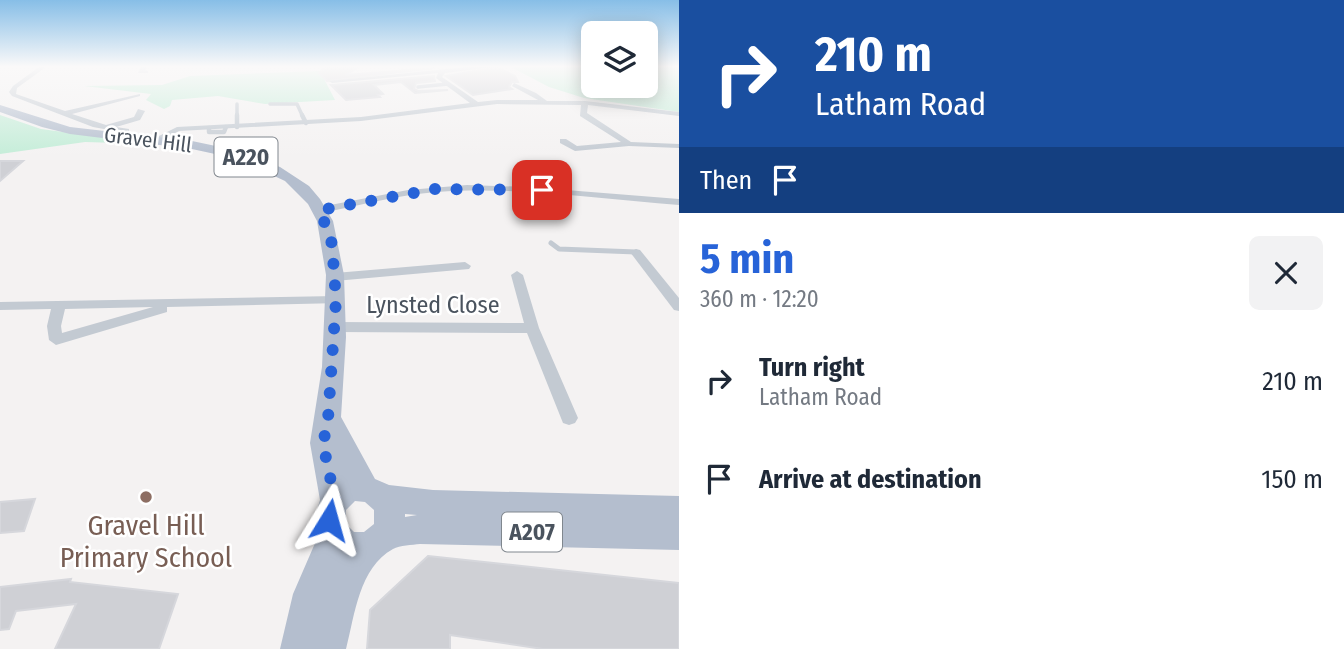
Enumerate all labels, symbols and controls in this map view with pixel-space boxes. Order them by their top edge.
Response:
map controls [581,21,658,98]
button: layers [581,21,658,98]
text: 210 m [815,25,932,84]
icon: right [700,28,791,119]
text: Latham Road [815,85,986,123]
street label: Gravel Hill [103,122,194,158]
road number: A220 [215,138,278,176]
pin [512,160,572,220]
icon: arrive [766,161,804,199]
text: Then [700,165,752,196]
icon: arrive [523,171,561,209]
text: 5 min [700,234,794,284]
button: close [1249,236,1323,310]
text: 360 m · 12:20 [700,285,819,313]
street label: Lynsted Close [366,291,500,319]
text: Turn right [759,352,865,383]
icon: right [700,362,738,400]
text: 210 m [1262,366,1323,397]
text: Latham Road [759,383,882,411]
icon: arrive [700,460,738,498]
text: Arrive at destination [759,464,982,495]
text: 150 m [1261,464,1323,495]
position arrow [292,483,366,557]
marker: Gravel Hill Primary School [138,489,154,505]
place label: Gravel Hill Primary School [60,509,232,574]
road number: A207 [502,512,562,552]

